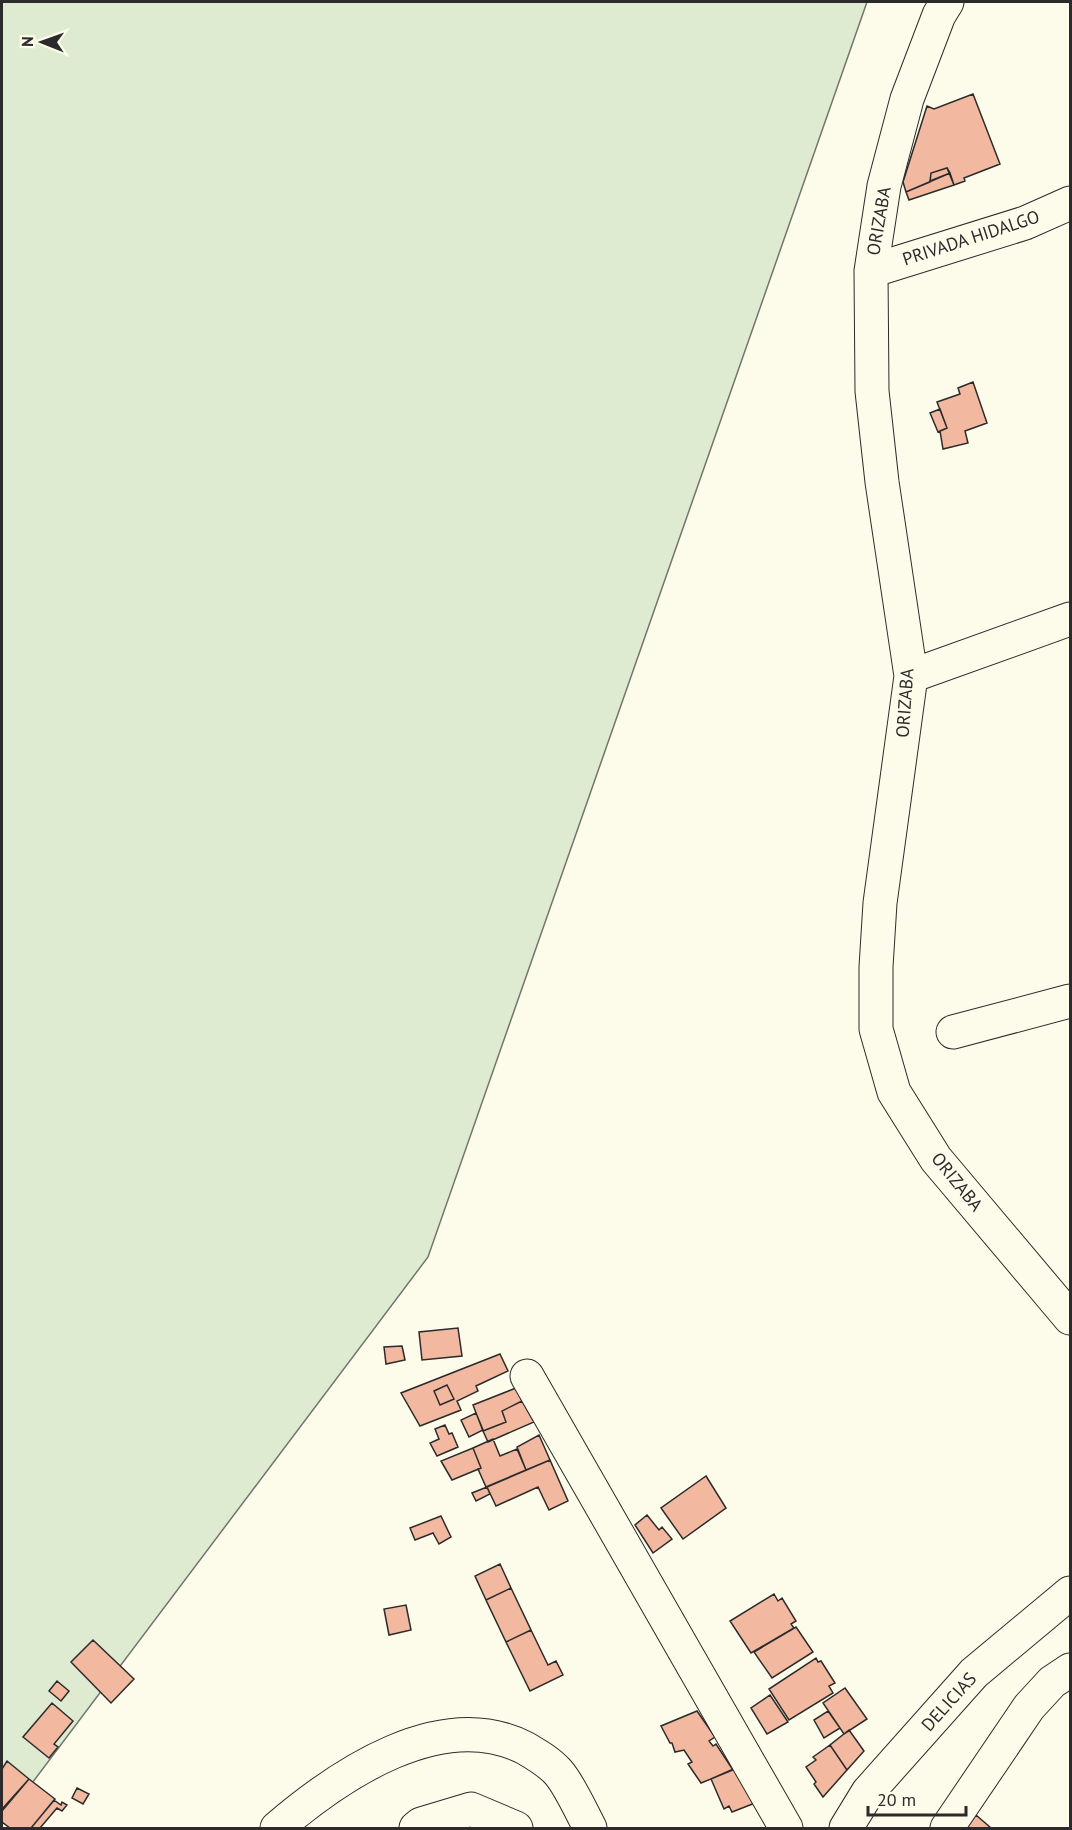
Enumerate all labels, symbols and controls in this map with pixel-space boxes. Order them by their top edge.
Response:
north arrow [12,12,72,72]
text: N [17,36,37,47]
street label: ORIZABA [861,184,896,257]
street label: PRIVADA HIDALGO [900,205,1042,270]
street label: ORIZABA [891,667,918,738]
street label: ORIZABA [927,1148,988,1216]
street label: DELICIAS [916,1667,981,1736]
scale bar [868,1779,966,1817]
text: 20 m [877,1788,916,1811]

